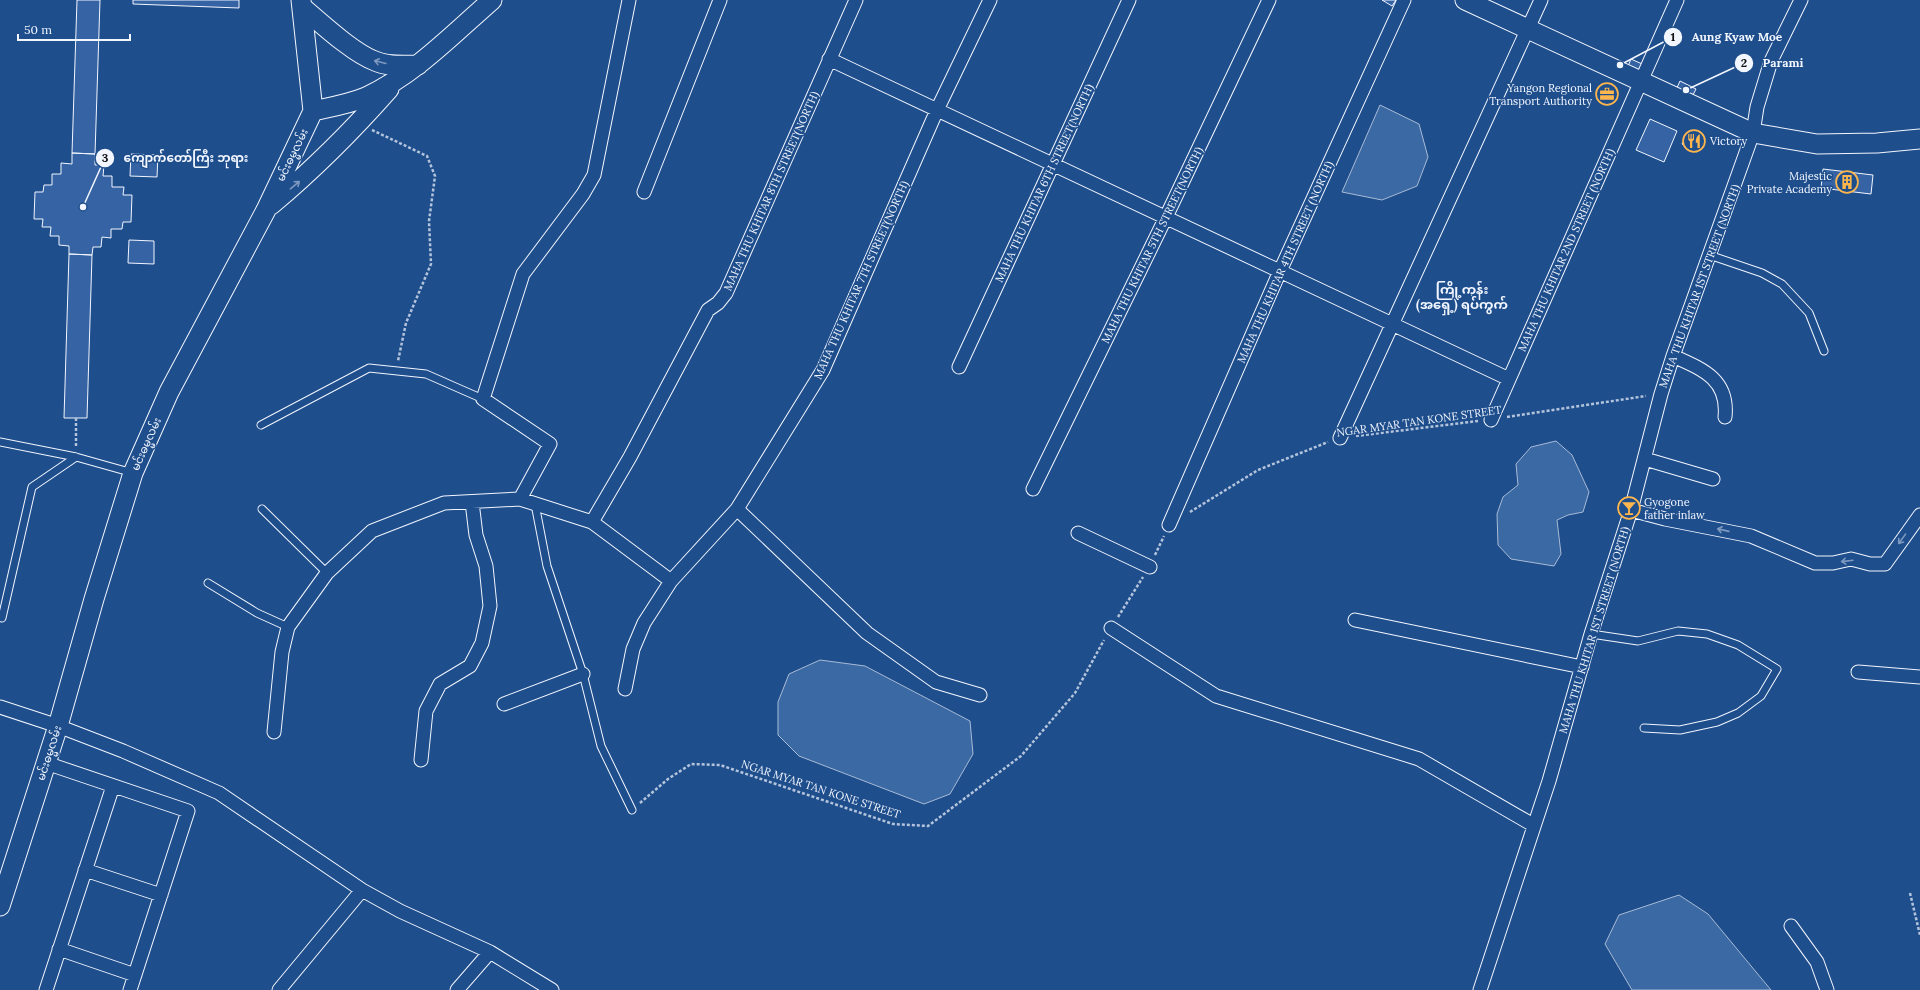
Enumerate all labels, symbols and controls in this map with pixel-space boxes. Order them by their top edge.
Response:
scale bar [18,16,130,42]
text: 50 m [24,22,52,37]
callout: Aung Kyaw Moe [1663,25,1790,49]
text: 1 [1671,29,1676,44]
text: Aung Kyaw Moe [1692,29,1783,44]
callout: Parami [1734,51,1811,75]
text: 2 [1741,55,1747,70]
text: Parami [1763,55,1803,70]
one-way arrow [373,58,386,66]
place label: Yangon Regional Transport Authority [1489,81,1592,108]
office icon: Yangon Regional Transport Authority [1594,81,1620,107]
street label: MAHA THU KHITAR 6TH STREET(NORTH) [992,82,1097,285]
street label: MAHA THU KHITAR 8TH STREET(NORTH) [720,89,822,293]
street label: မင်းဓမ္မလမ်း [273,126,313,185]
restaurant icon: Victory [1681,128,1707,154]
place label: Victory [1709,134,1748,148]
street label: MAHA THU KHITAR 5TH STREET(NORTH) [1098,144,1207,346]
callout: ကျောက်တော်ကြီး ဘုရား [95,146,256,170]
street label: MAHA THU KHITAR 2ND STREET (NORTH) [1515,146,1618,354]
text: ကျောက်တော်ကြီး ဘုရား [124,148,248,169]
text: 3 [102,150,109,165]
street label: MAHA THU KHITAR 4TH STREET (NORTH) [1234,159,1337,366]
place label: Majestic Private Academy [1747,169,1832,196]
building icon: Majestic Private Academy [1834,169,1860,195]
street label: MAHA THU KHITAR 7TH STREET(NORTH) [811,178,912,382]
one-way arrow [290,180,301,189]
street label: MAHA THU KHITAR 1ST STREET (NORTH) [1656,182,1743,390]
district label: ကြို့ကုန်း (အရှေ့) ရပ်ကွက် [1416,280,1508,316]
street label: NGAR MYAR TAN KONE STREET [1336,402,1502,440]
street label: မင်းဓမ္မလမ်း [128,415,166,474]
bar icon: Gyogone father inlaw [1616,495,1642,521]
place label: Gyogone father inlaw [1644,495,1705,522]
street label: MAHA THU KHITAR 1ST STREET (NORTH) [1556,525,1633,735]
one-way arrow [1717,525,1730,533]
one-way arrow [1898,533,1906,544]
one-way arrow [1841,557,1854,565]
street label: မင်းဓမ္မလမ်း [34,724,67,783]
street label: NGAR MYAR TAN KONE STREET [740,757,902,821]

